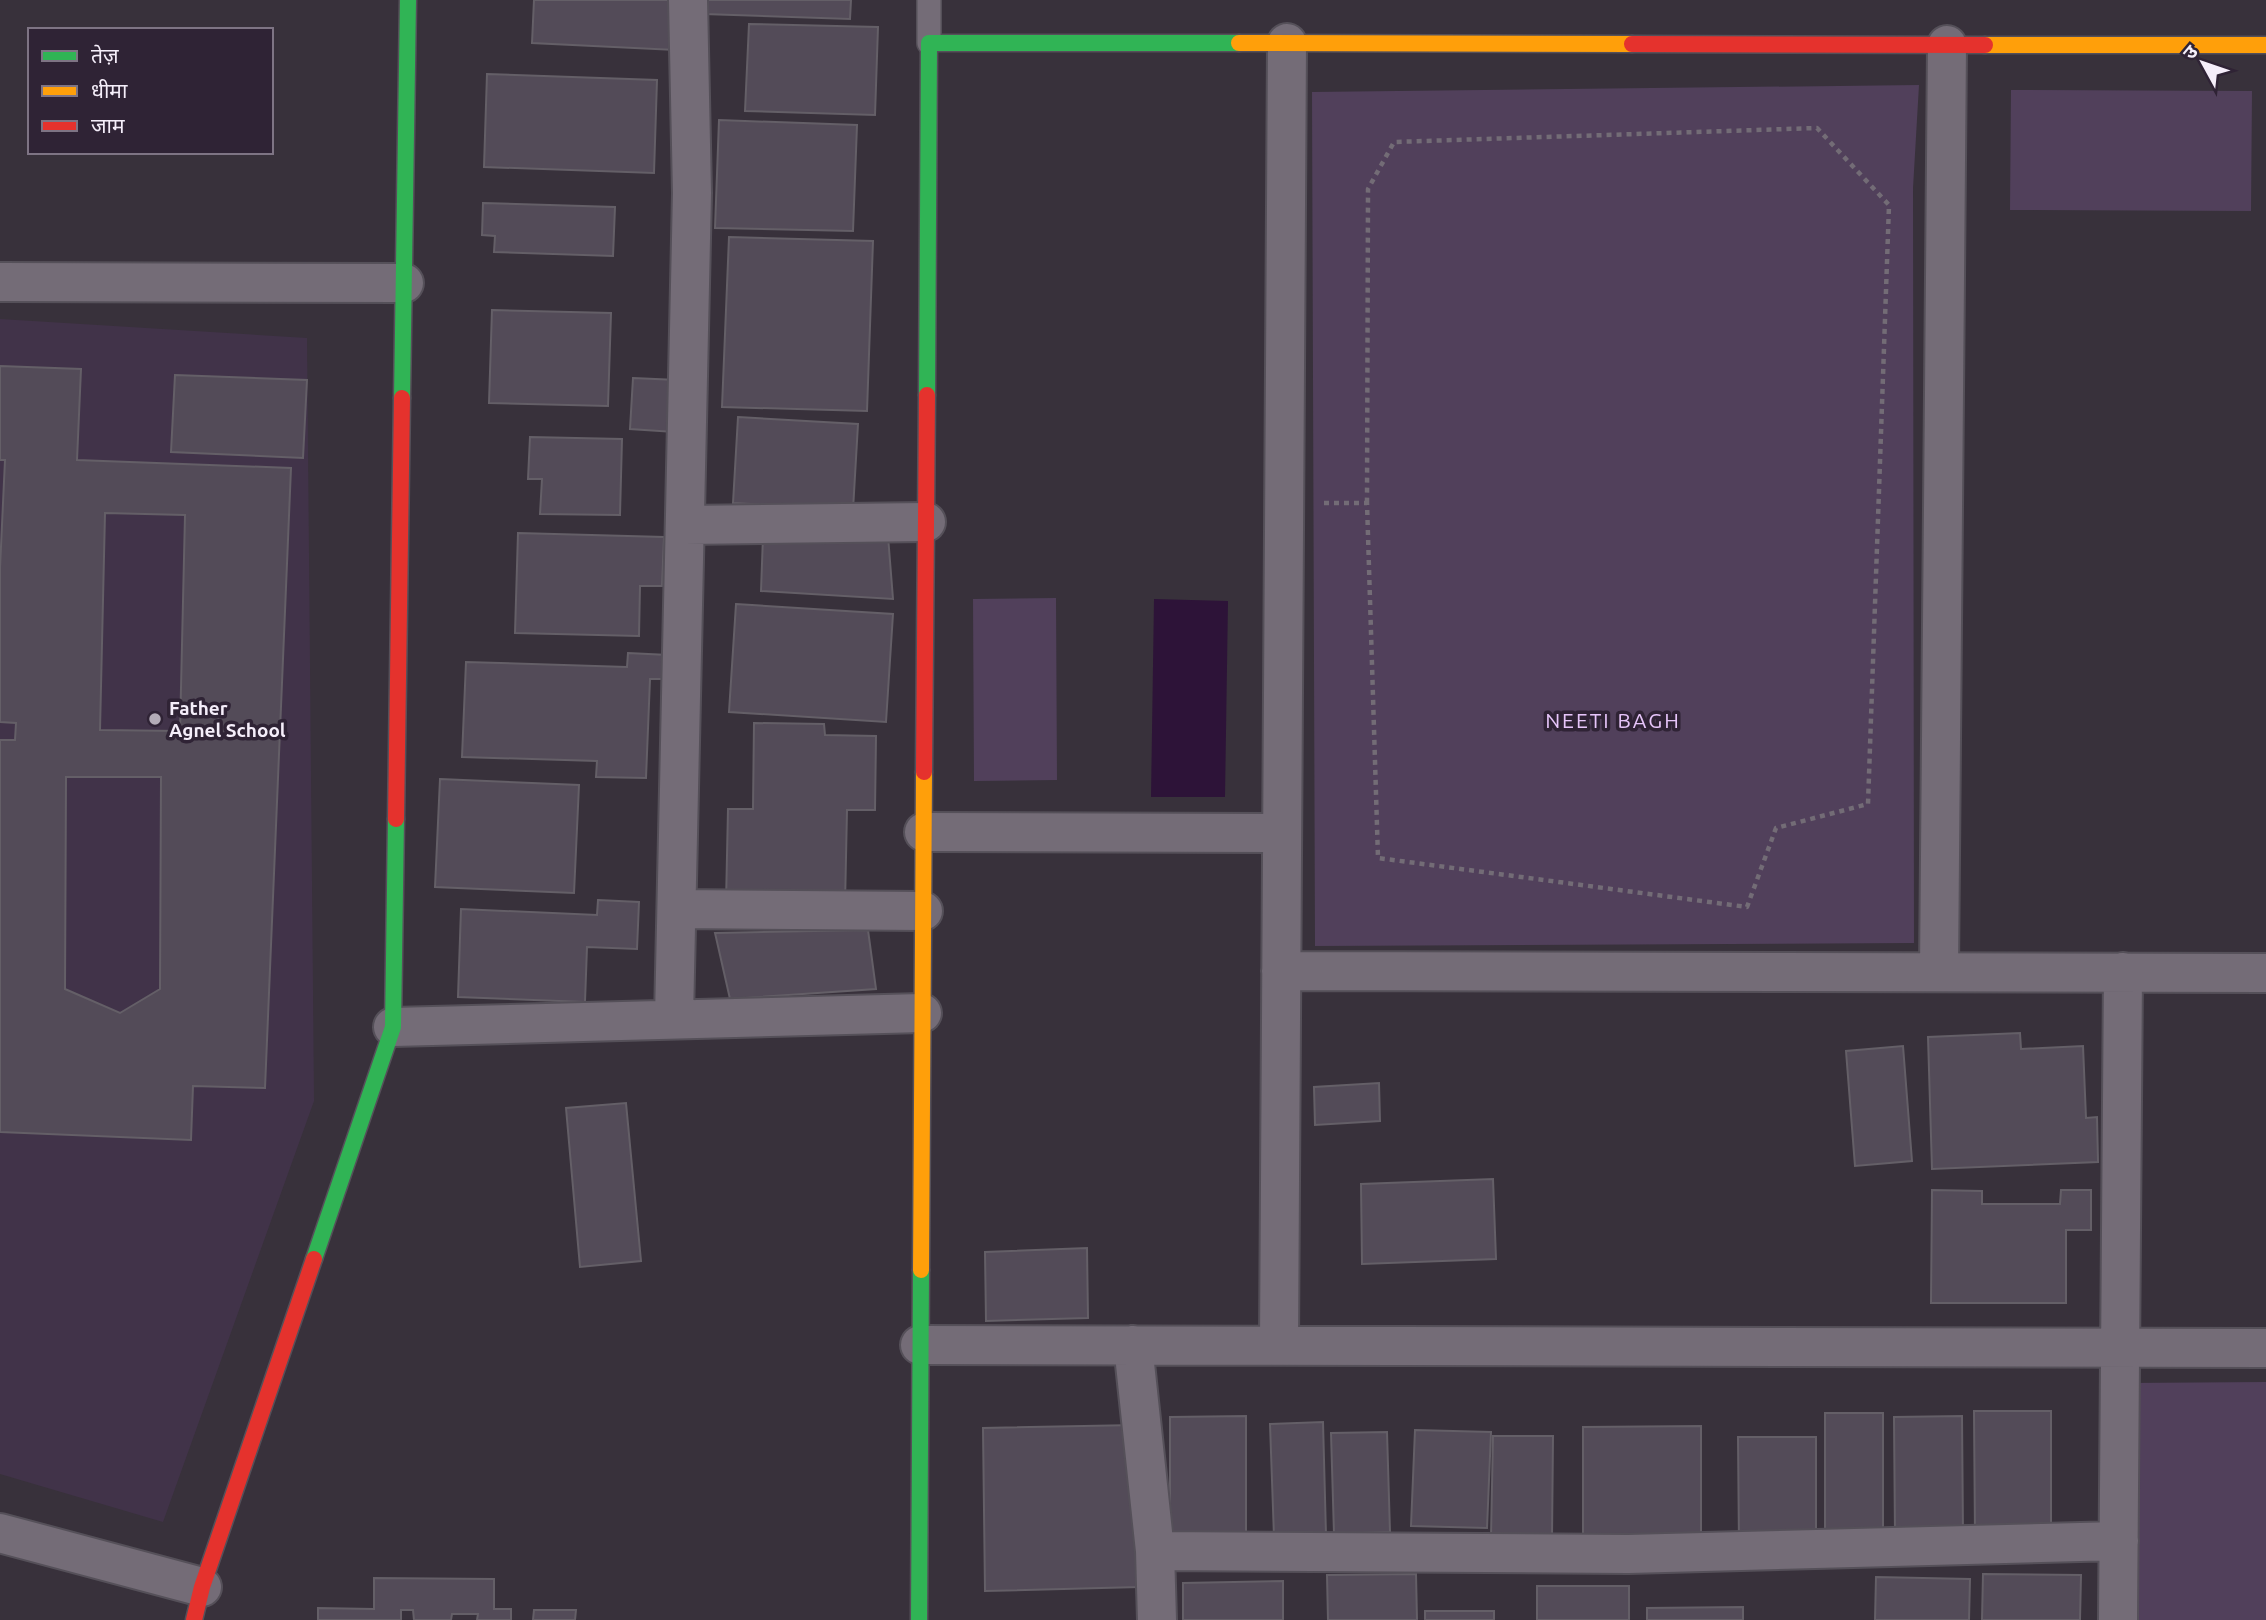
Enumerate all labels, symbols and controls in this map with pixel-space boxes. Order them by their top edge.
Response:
legend [28,28,273,154]
north arrow [2168,28,2238,98]
text: उ [2178,40,2203,63]
text: तेज़ [91,43,119,67]
text: धीमा [91,78,128,102]
text: जाम [91,113,125,137]
place label: Father Agnel School [169,697,286,741]
district label: NEETI BAGH [1545,708,1681,732]
marker: Father Agnel School [147,711,163,727]

